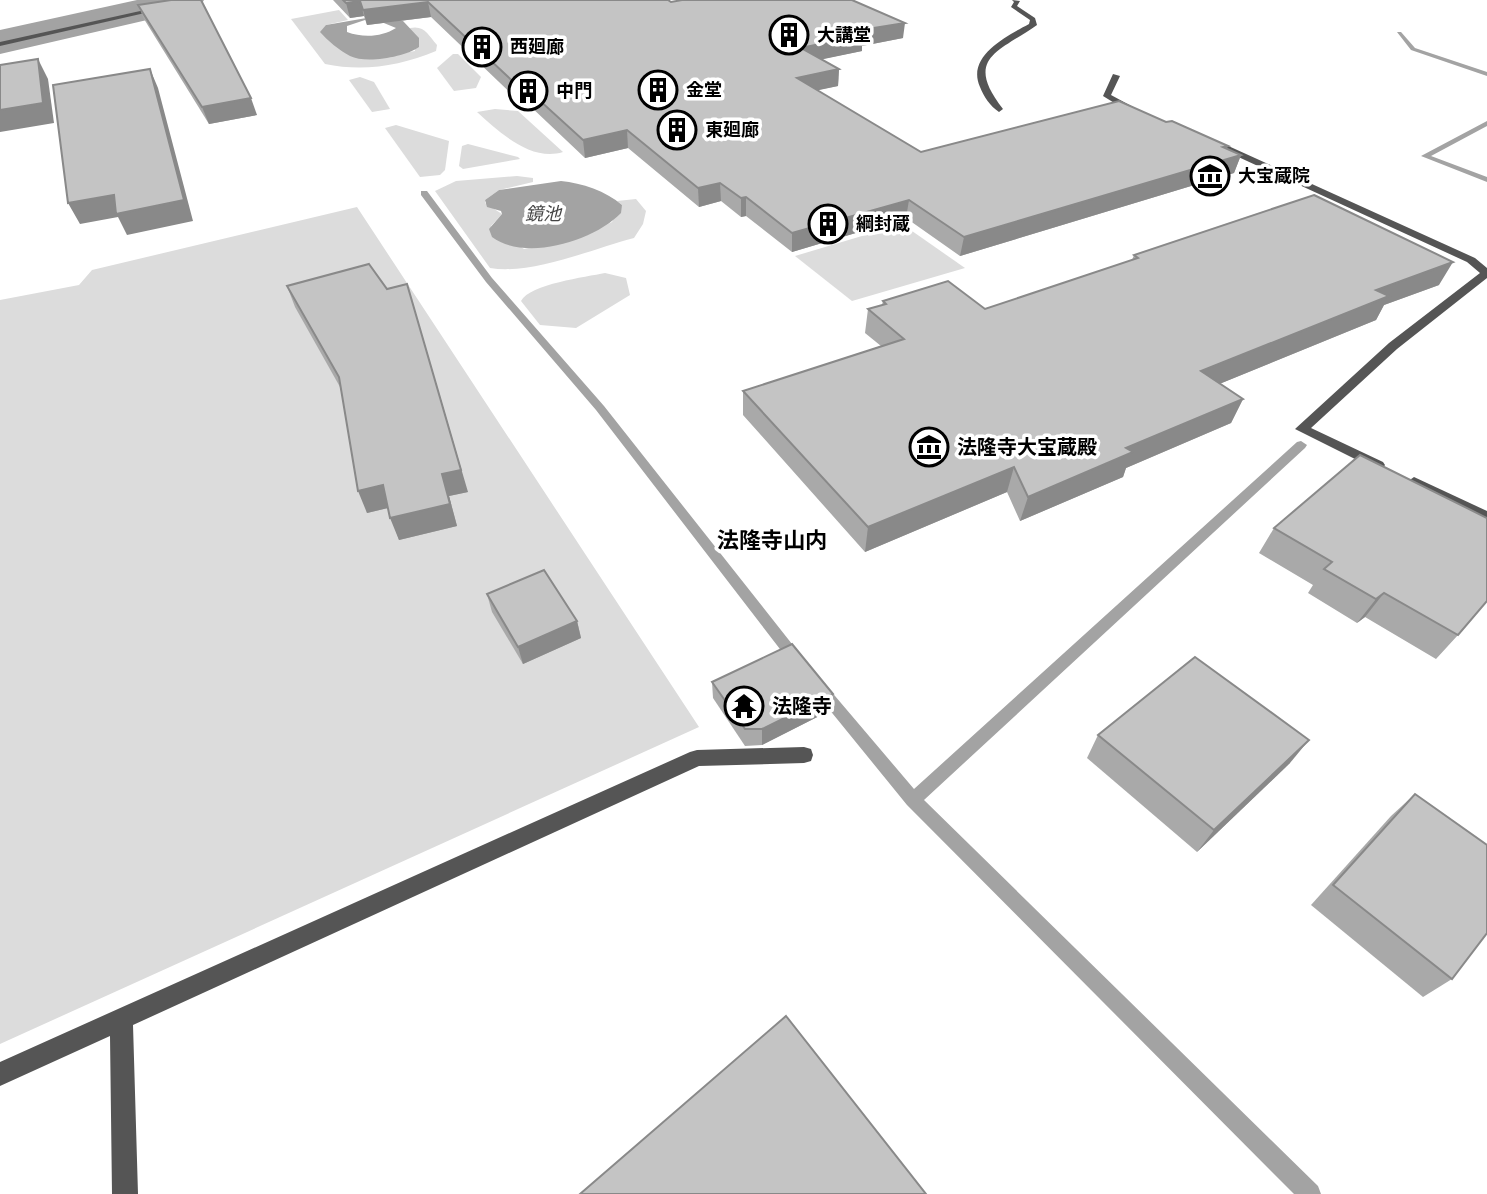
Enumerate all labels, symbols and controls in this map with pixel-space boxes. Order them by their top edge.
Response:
building icon: 大講堂 [768,14,810,56]
place label: 大講堂 [817,23,871,45]
building icon: 西廻廊 [461,26,503,68]
place label: 西廻廊 [510,35,564,57]
building icon: 金堂 [637,69,679,111]
building icon: 中門 [507,70,549,112]
place label: 金堂 [686,78,722,100]
place label: 中門 [556,79,592,101]
building icon: 東廻廊 [656,109,698,151]
place label: 東廻廊 [705,118,759,140]
museum icon: 大宝蔵院 [1189,155,1231,197]
place label: 大宝蔵院 [1238,164,1310,186]
water label: 鏡池 [525,202,563,224]
building icon: 綱封蔵 [807,203,849,245]
place label: 綱封蔵 [856,212,910,234]
museum icon: 法隆寺大宝蔵殿 [908,426,950,468]
place label: 法隆寺大宝蔵殿 [957,434,1097,458]
district label: 法隆寺山内 [717,526,827,553]
temple icon: 法隆寺 [723,685,765,727]
place label: 法隆寺 [772,693,832,717]

